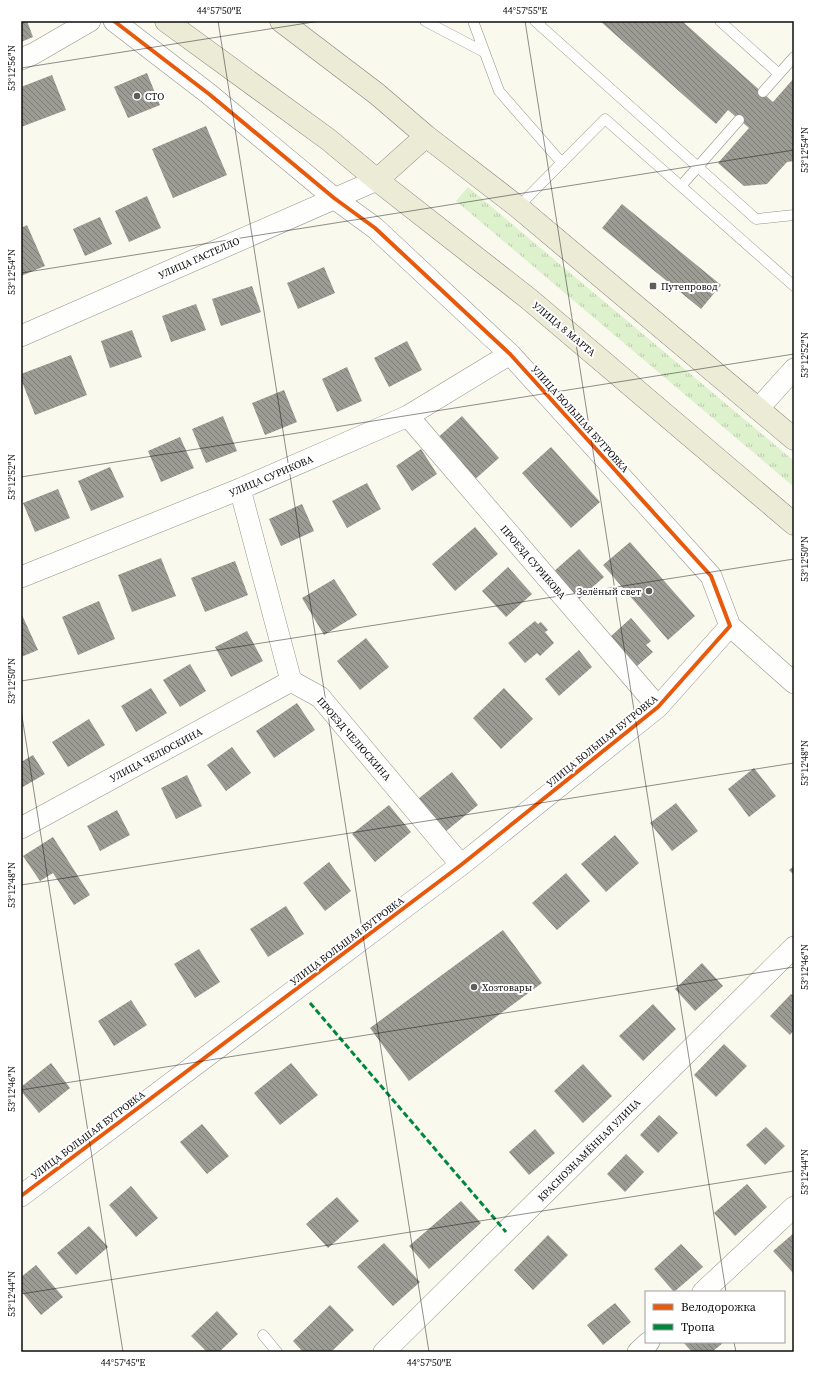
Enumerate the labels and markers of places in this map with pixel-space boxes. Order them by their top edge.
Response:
place label: СТО [145,90,164,103]
marker: СТО [132,91,142,101]
place label: Путепровод [661,280,718,293]
marker: Путепровод [648,281,658,291]
place label: Зелёный свет [577,585,642,598]
marker: Зелёный свет [644,586,654,596]
place label: Хозтовары [482,981,533,994]
marker: Хозтовары [469,982,479,992]

